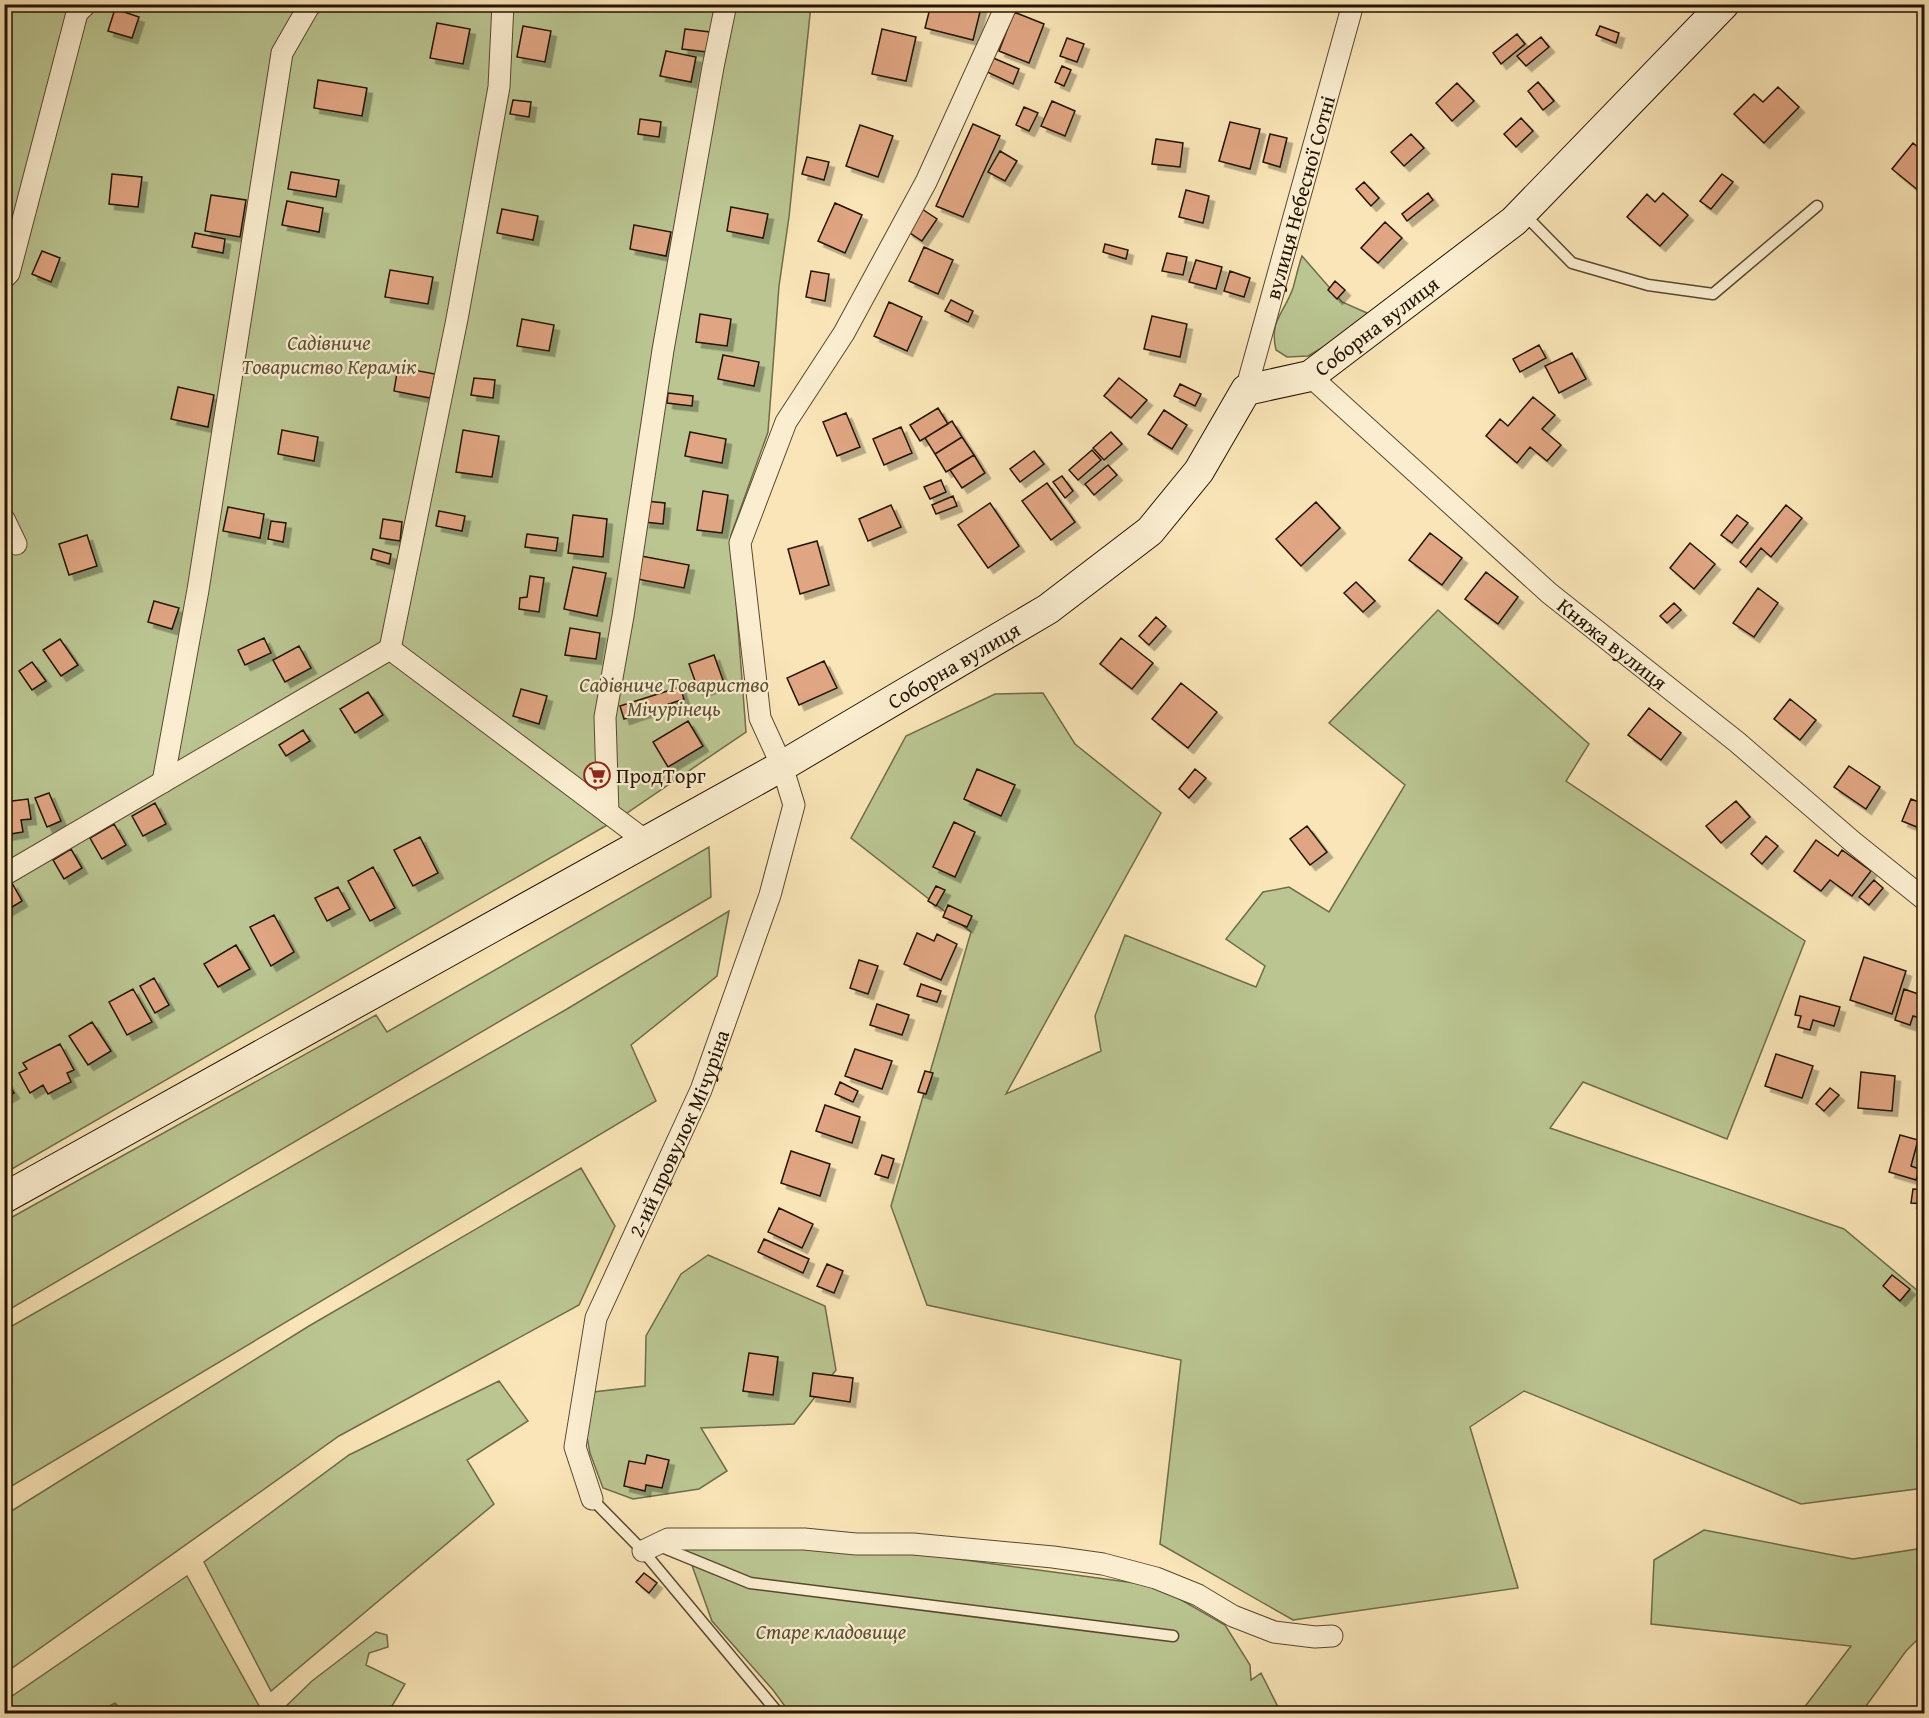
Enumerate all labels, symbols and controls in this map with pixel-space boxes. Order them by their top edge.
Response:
street label: вулиця Небесної Сотні [1256,92,1342,303]
street label: Соборна вулиця [1307,268,1445,383]
park label: Садівниче Товариство Керамік [241,327,417,382]
street label: Княжа вулиця [1551,590,1675,697]
street label: Соборна вулиця [881,613,1026,716]
park label: Садівниче Товариство Мічурінець [579,669,769,724]
supermarket icon: ПродТорг [582,760,612,790]
place label: ПродТорг [616,760,706,791]
street label: 2-ий провулок Мічуріна [620,1025,737,1242]
park label: Старе кладовище [756,1616,906,1647]

